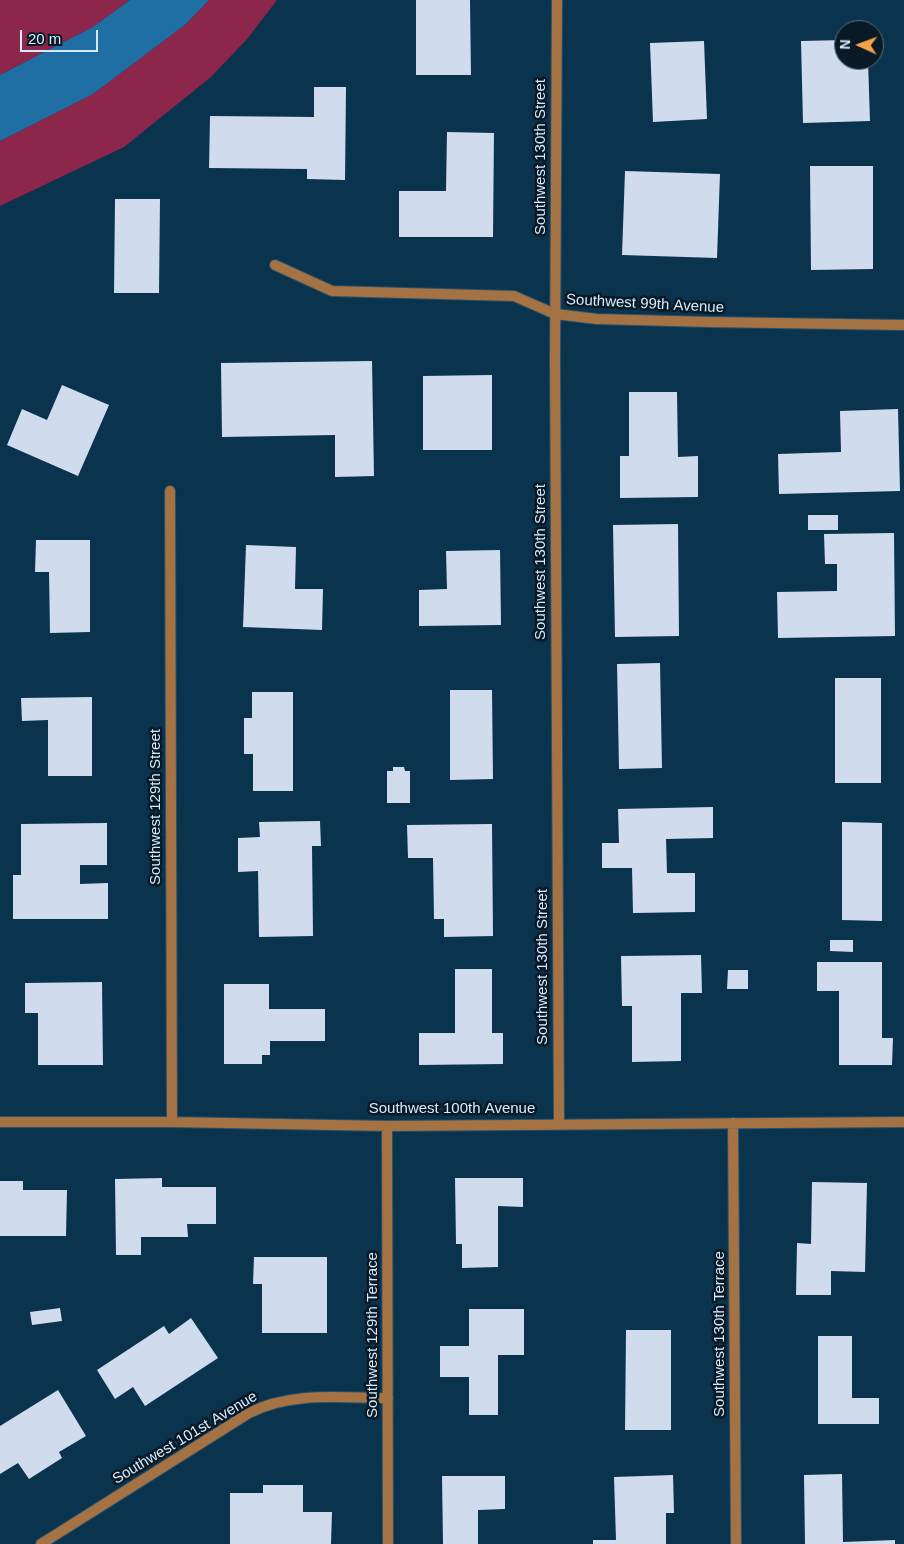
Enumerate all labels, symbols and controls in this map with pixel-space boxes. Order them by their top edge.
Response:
scale bar [22,20,100,52]
north arrow [834,20,884,70]
text: 20 m [28,30,61,47]
text: N [837,39,853,50]
street label: Southwest 130th Street [532,79,550,235]
street label: Southwest 99th Avenue [566,291,724,317]
street label: Southwest 130th Street [532,484,550,640]
street label: Southwest 129th Street [147,729,165,885]
street label: Southwest 130th Street [534,889,552,1045]
street label: Southwest 100th Avenue [369,1100,535,1118]
street label: Southwest 130th Terrace [711,1251,729,1417]
street label: Southwest 129th Terrace [364,1252,382,1418]
street label: Southwest 101st Avenue [109,1388,261,1488]

